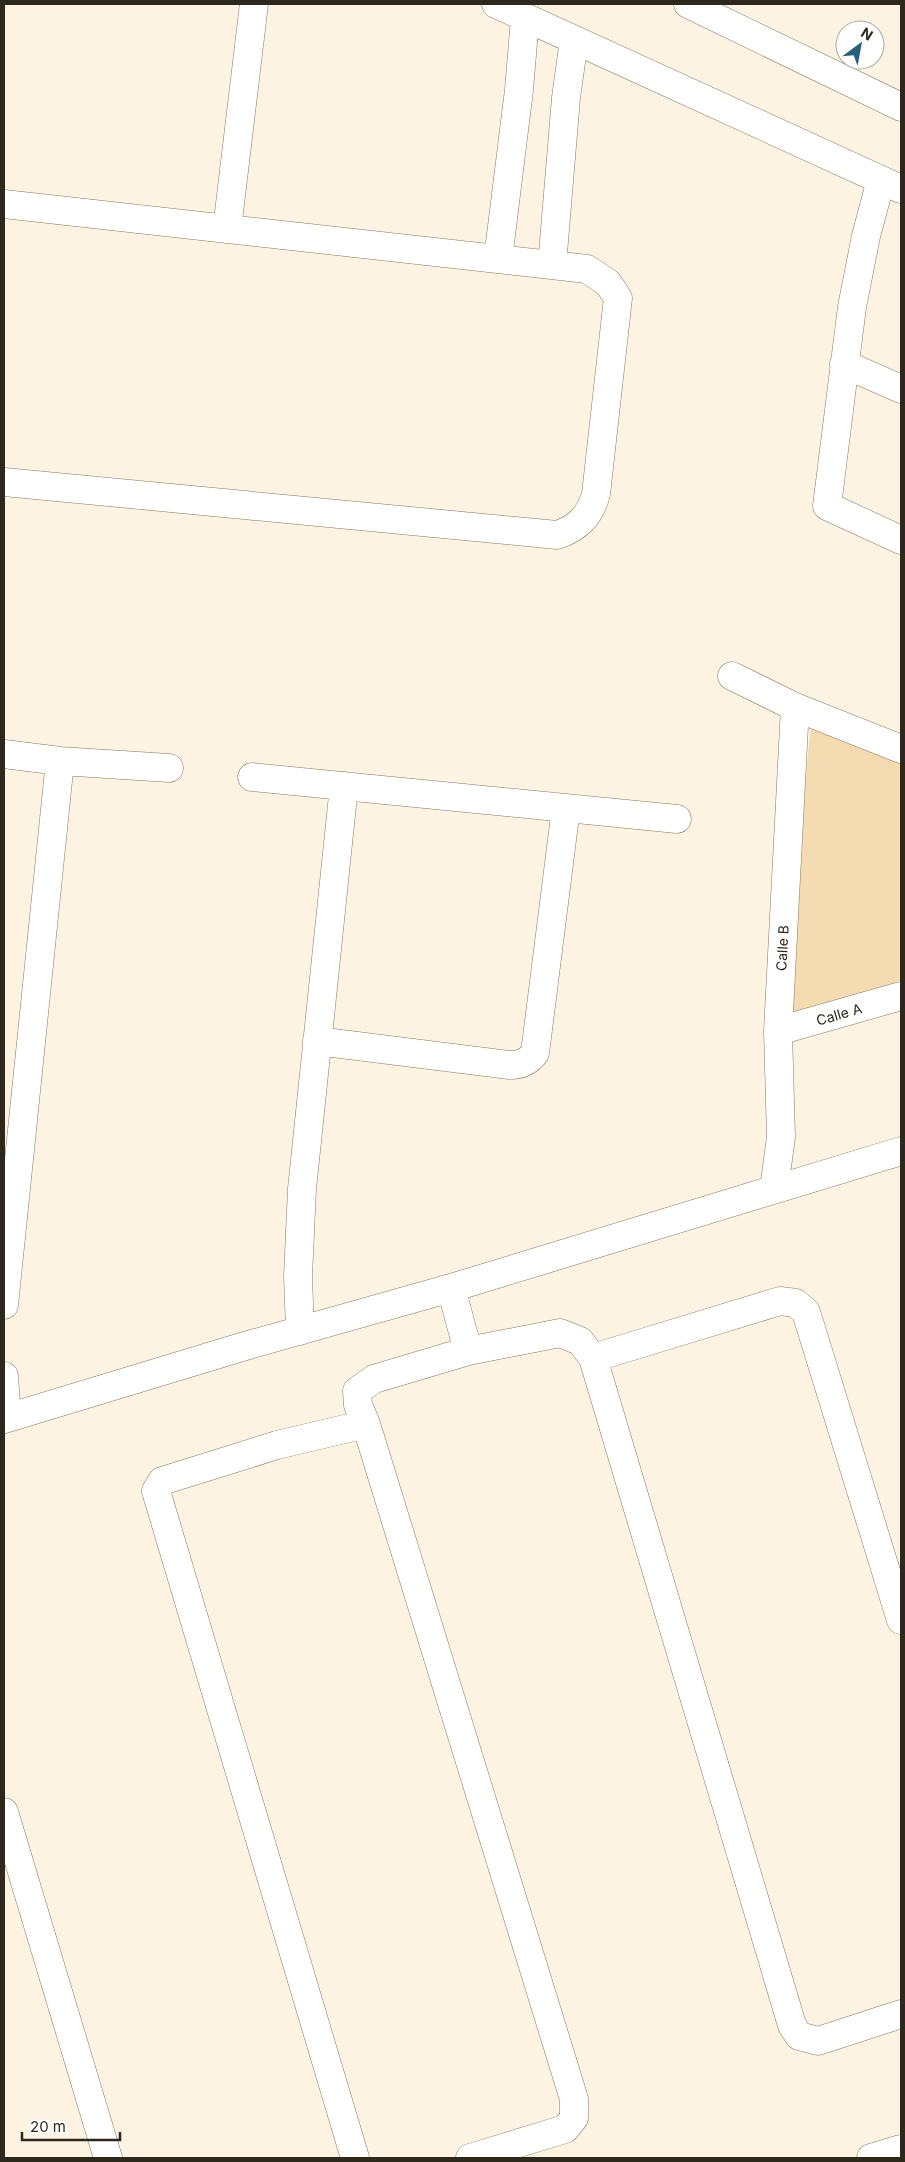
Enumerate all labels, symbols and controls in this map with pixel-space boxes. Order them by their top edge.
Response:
north arrow [835,20,885,70]
text: N [858,24,876,44]
street label: Calle B [772,925,792,971]
street label: Calle A [814,999,864,1029]
scale bar [22,2110,120,2142]
text: 20 m [30,2117,66,2136]

